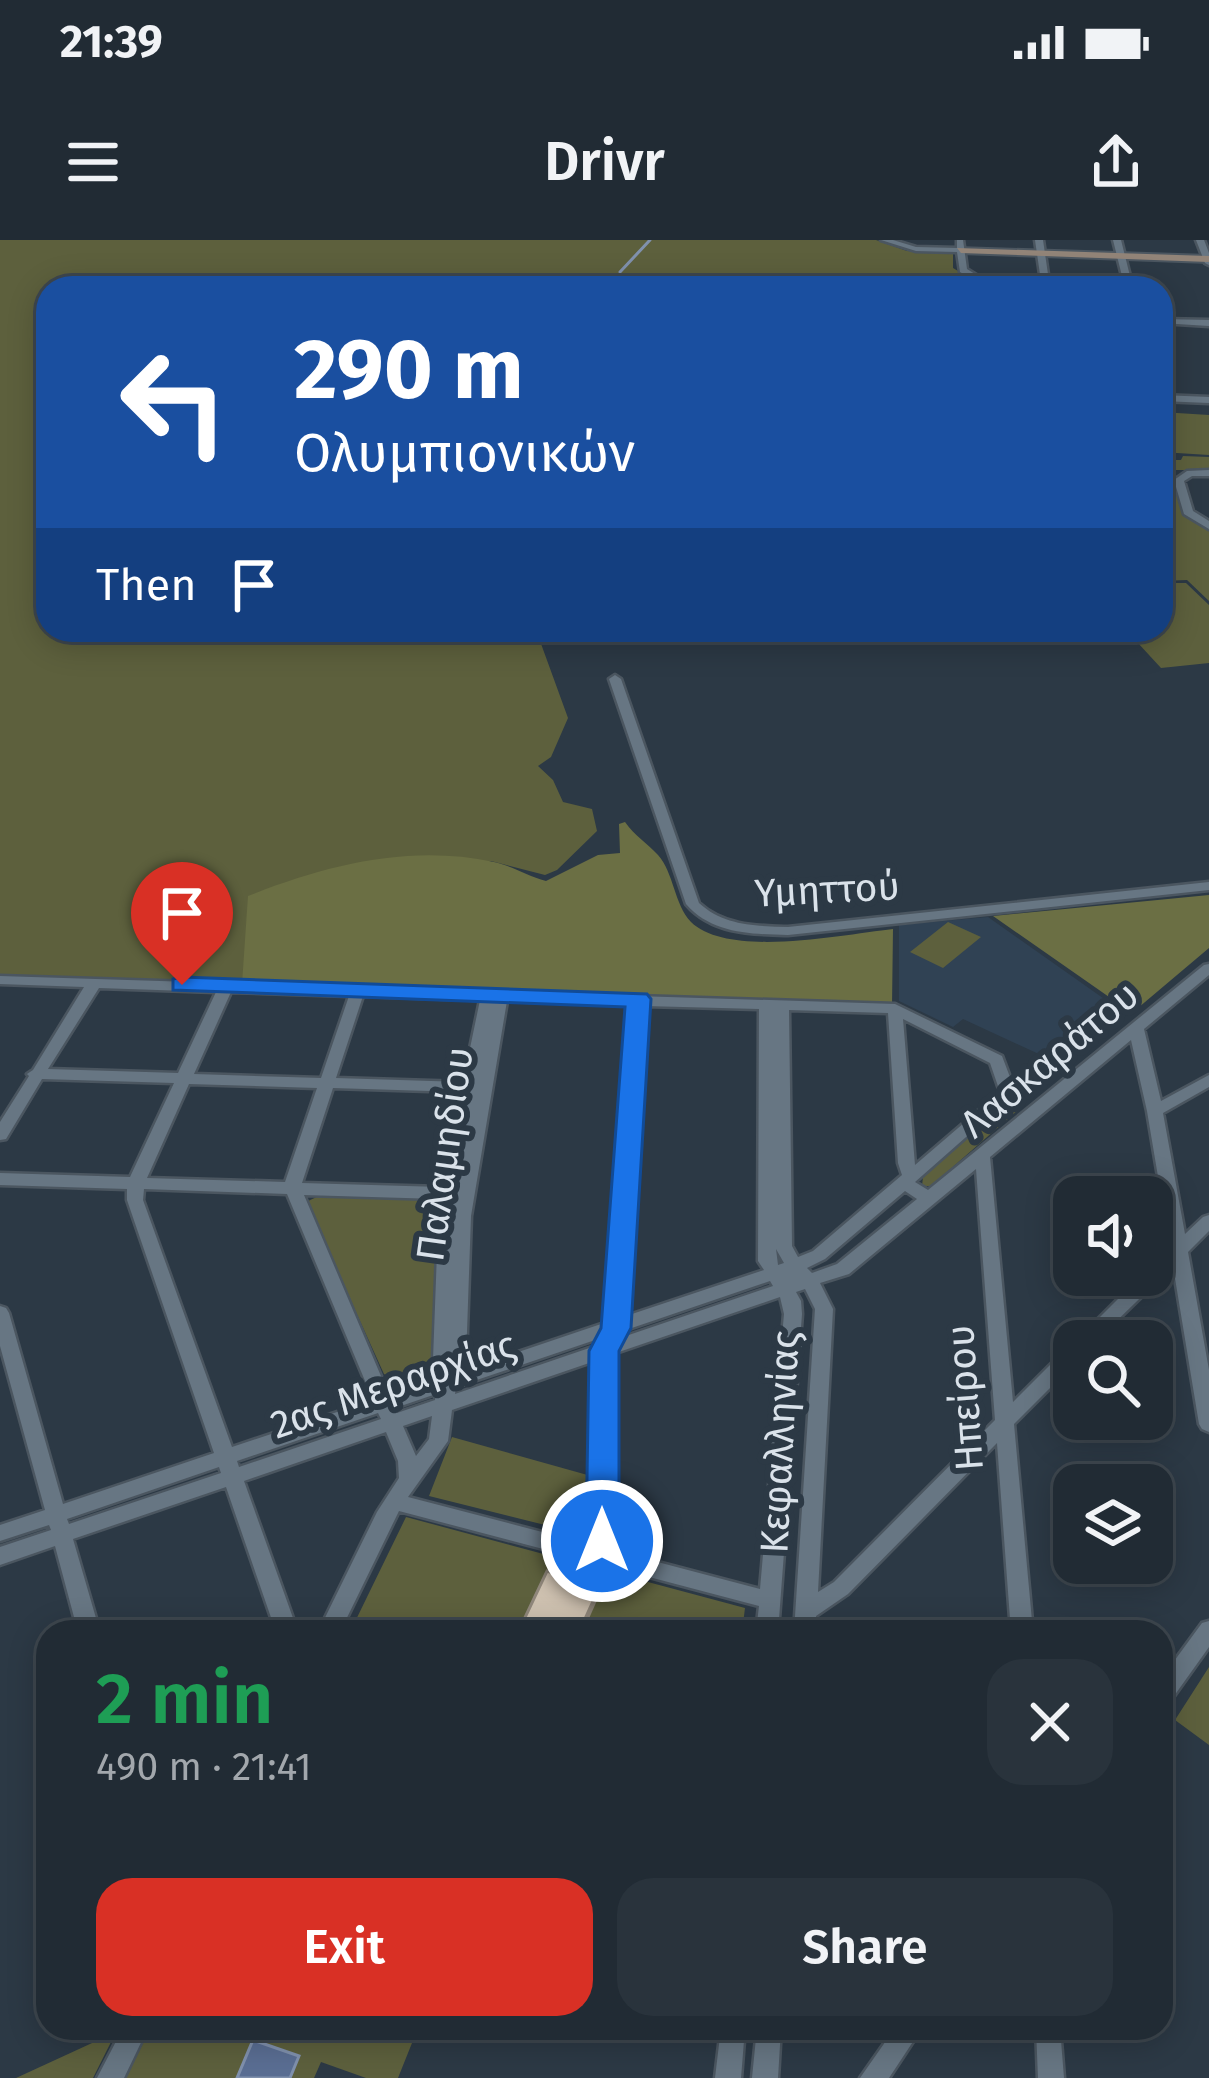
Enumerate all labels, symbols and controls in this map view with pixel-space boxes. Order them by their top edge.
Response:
text: 21:39 [60,15,163,69]
icon: menu [60,129,126,195]
icon: share [1083,129,1149,195]
text: Drivr [544,130,665,194]
text: 290 m [294,319,524,420]
icon: left [96,324,252,480]
text: Ολυμπιονικών [294,421,635,485]
icon: arrive [221,552,287,618]
text: Then [96,558,197,612]
pin [131,862,233,985]
street label: Υμηττού [753,863,901,917]
icon: arrive [149,880,215,946]
street label: Λασκαράτου [951,972,1148,1147]
street label: Παλαμηδίου [407,1044,483,1264]
map controls [1053,1176,1173,1584]
button: sound [1053,1176,1173,1296]
button: search [1053,1320,1173,1440]
street label: 2ας Μεραρχίας [265,1322,522,1448]
street label: Ηπείρου [937,1323,993,1473]
street label: Κεφαλληνίας [751,1330,809,1555]
button: layers [1053,1464,1173,1584]
position arrow [539,1478,665,1604]
text: 2 min [96,1656,273,1742]
button: close [987,1659,1113,1785]
text: 490 m · 21:41 [96,1744,312,1790]
button: Exit [96,1878,593,2016]
button: Share [617,1878,1113,2016]

